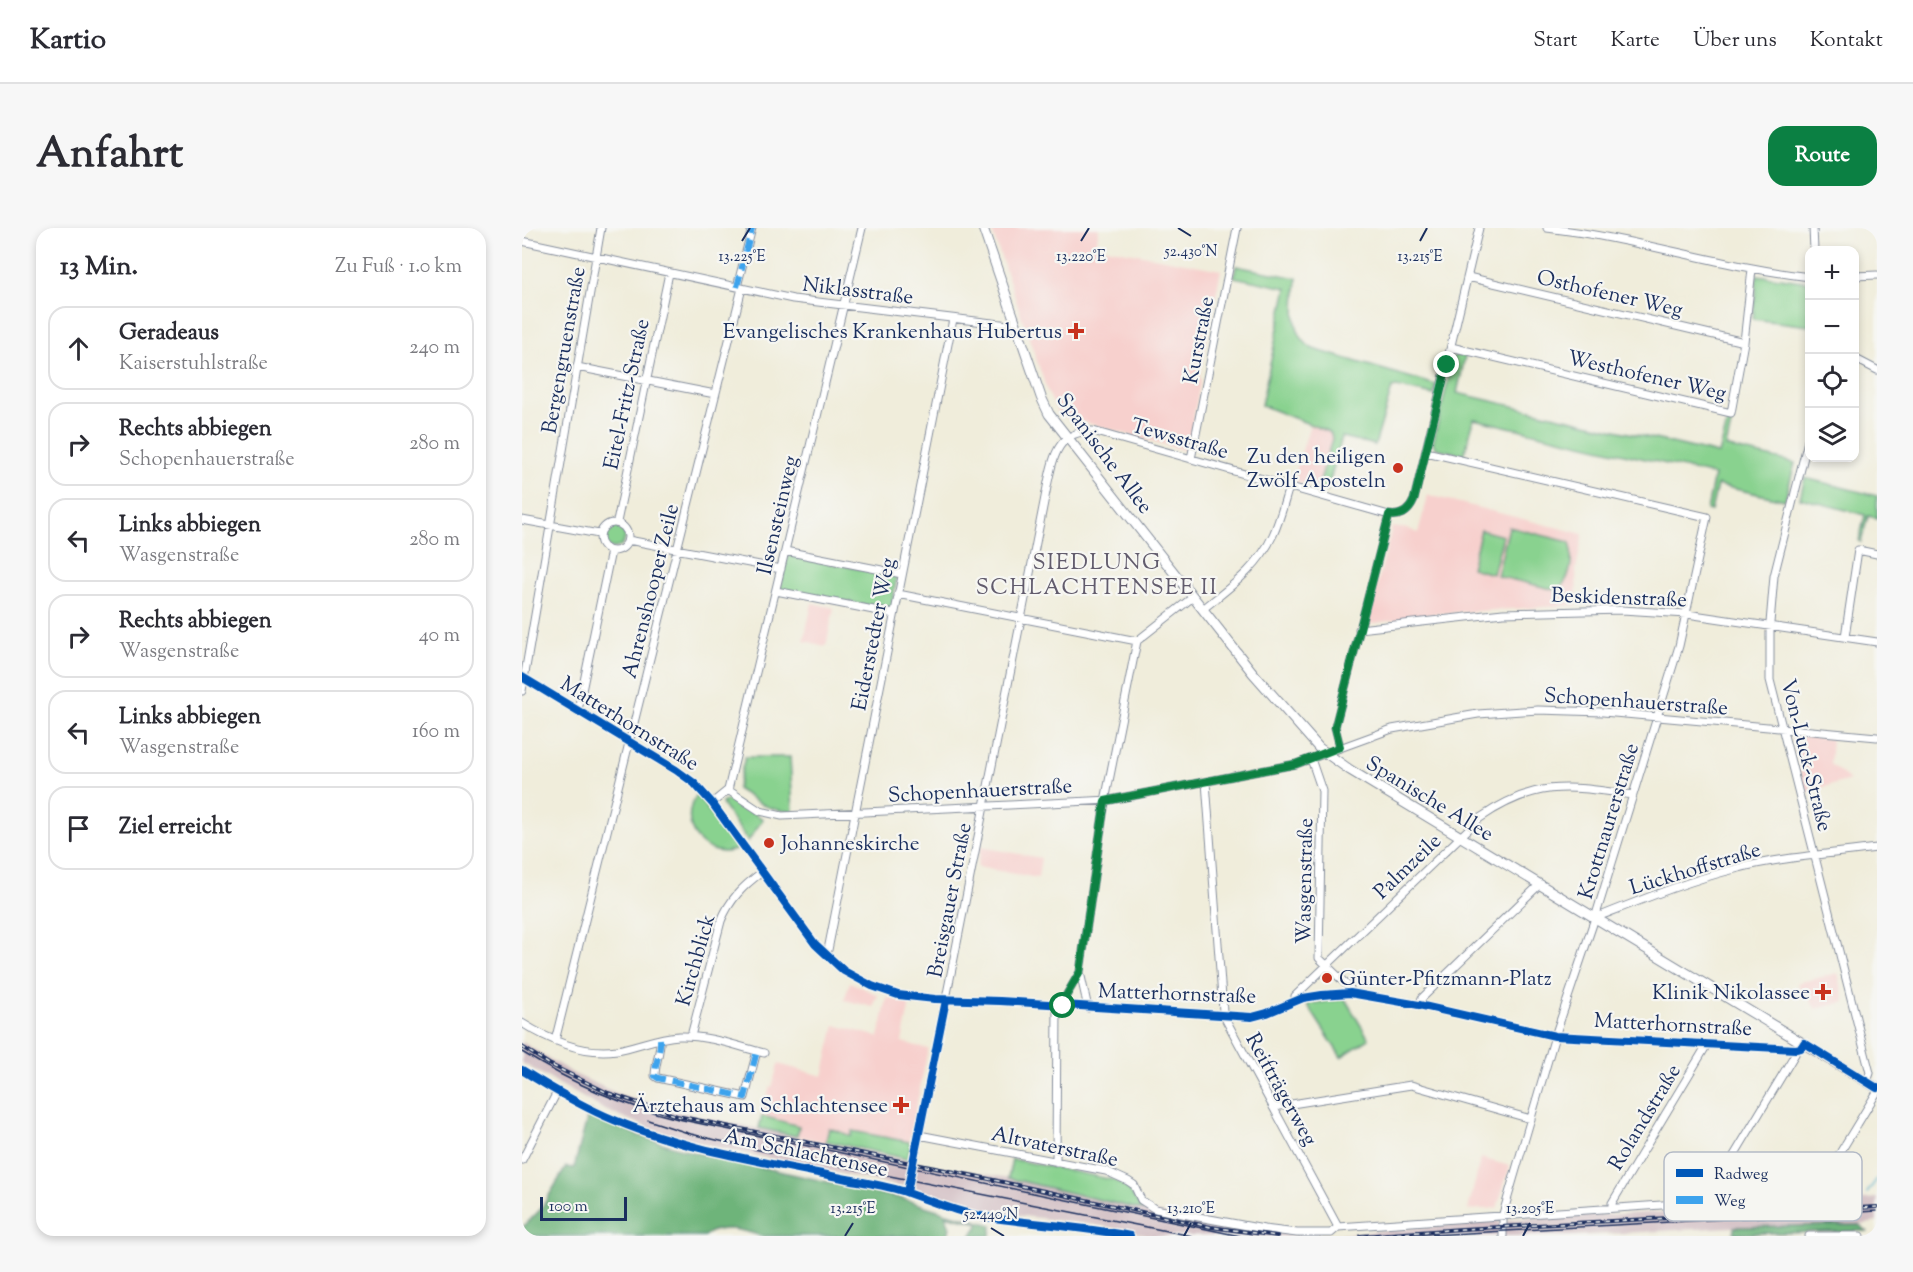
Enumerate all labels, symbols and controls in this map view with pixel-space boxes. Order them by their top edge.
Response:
text: Kartio [30,21,106,61]
text: Start [1533,26,1577,56]
text: Karte [1610,26,1660,56]
text: Über uns [1693,26,1777,56]
text: Kontakt [1810,26,1883,56]
text: Anfahrt [36,126,183,186]
button: Route [1768,126,1877,186]
text: 52.430°N [1164,242,1217,263]
map controls [1805,246,1859,462]
button: + [1805,246,1859,300]
text: 13.225°E [718,247,766,268]
text: 13.220°E [1056,247,1106,268]
text: 13.215°E [1397,247,1443,268]
text: 13 Min. [60,249,138,286]
text: Zu Fuß · 1.0 km [335,253,462,282]
street label: Bergengruenstraße [535,264,594,436]
street label: Osthofener Weg [1533,264,1686,326]
street label: Niklasstraße [800,270,915,314]
street label: Kurstraße [1177,294,1223,387]
button: − [1805,300,1859,354]
street label: Eitel-Fritz-Straße [597,316,659,473]
text: Geradeaus [119,318,219,350]
place label: Evangelisches Krankenhaus Hubertus [723,318,1062,348]
marker: Evangelisches Krankenhaus Hubertus [1067,322,1085,340]
icon: ahead [62,332,95,365]
text: 240 m [409,334,460,363]
street label: Westhofener Weg [1564,344,1729,410]
text: Kaiserstuhlstraße [119,350,268,379]
route end [1433,351,1459,377]
button: locate [1805,354,1859,408]
street label: Spanische Allee [1048,388,1159,521]
button: layers [1805,408,1859,462]
street label: Tewsstraße [1127,412,1232,468]
text: Rechts abbiegen [119,414,272,446]
icon: right [62,428,95,461]
text: 280 m [409,430,460,459]
place label: Zu den heiligen Zwölf Aposteln [1247,443,1386,497]
text: Schopenhauerstraße [119,446,295,475]
street label: Ilsensteinweg [751,453,807,578]
marker: Zu den heiligen Zwölf Aposteln [1391,461,1405,475]
street label: Ahrenshooper Zeile [616,501,688,682]
text: Links abbiegen [119,510,261,542]
icon: left [62,524,95,557]
text: 280 m [409,526,460,555]
text: Wasgenstraße [119,542,239,571]
district label: SIEDLUNG SCHLACHTENSEE II [976,548,1218,605]
street label: Eiderstedter Weg [845,555,905,713]
street label: Beskidenstraße [1550,582,1688,616]
text: Rechts abbiegen [119,606,272,638]
icon: right [62,620,95,653]
text: 40 m [419,622,460,651]
text: Wasgenstraße [119,638,239,667]
street label: Matterhornstraße [554,670,704,779]
street label: Von-Luck-Straße [1772,676,1839,835]
street label: Schopenhauerstraße [1543,682,1729,724]
text: Links abbiegen [119,702,261,734]
icon: left [62,716,95,749]
text: 160 m [412,718,460,747]
text: Wasgenstraße [119,734,239,763]
street label: Krottnaurerstraße [1572,740,1648,903]
street label: Spanische Allee [1359,750,1499,850]
street label: Schopenhauerstraße [887,772,1073,812]
icon: arrive [62,812,95,845]
text: Ziel erreicht [119,812,232,844]
street label: Wasgenstraße [1290,818,1322,944]
street label: Breisgauer Straße [921,820,981,980]
street label: Palmzeile [1368,828,1449,907]
place label: Johanneskirche [780,830,920,860]
marker: Johanneskirche [762,836,776,850]
street label: Lückhoffstraße [1626,836,1765,904]
street label: Kirchblick [669,911,725,1010]
place label: Günter-Pfitzmann-Platz [1339,965,1552,995]
marker: Günter-Pfitzmann-Platz [1320,971,1334,985]
street label: Matterhornstraße [1097,977,1257,1013]
place label: Klinik Nikolassee [1652,979,1810,1009]
marker: Klinik Nikolassee [1814,983,1832,1001]
route start [1049,992,1075,1018]
street label: Matterhornstraße [1593,1007,1753,1045]
street label: Reifträgerweg [1237,1028,1324,1152]
street label: Rolandstraße [1602,1059,1689,1177]
place label: Ärztehaus am Schlachtensee [632,1092,888,1122]
marker: Ärztehaus am Schlachtensee [892,1096,910,1114]
street label: Altvaterstraße [988,1120,1121,1176]
street label: Am Schlachtensee [721,1122,890,1186]
legend [1664,1152,1862,1221]
text: Radweg [1714,1164,1768,1187]
text: Weg [1714,1191,1746,1214]
scale bar [540,1194,627,1222]
text: 100 m [549,1196,588,1219]
text: 13.215°E [830,1199,876,1220]
text: 13.210°E [1167,1199,1215,1220]
text: 13.205°E [1506,1199,1554,1220]
text: 52.440°N [963,1205,1018,1226]

